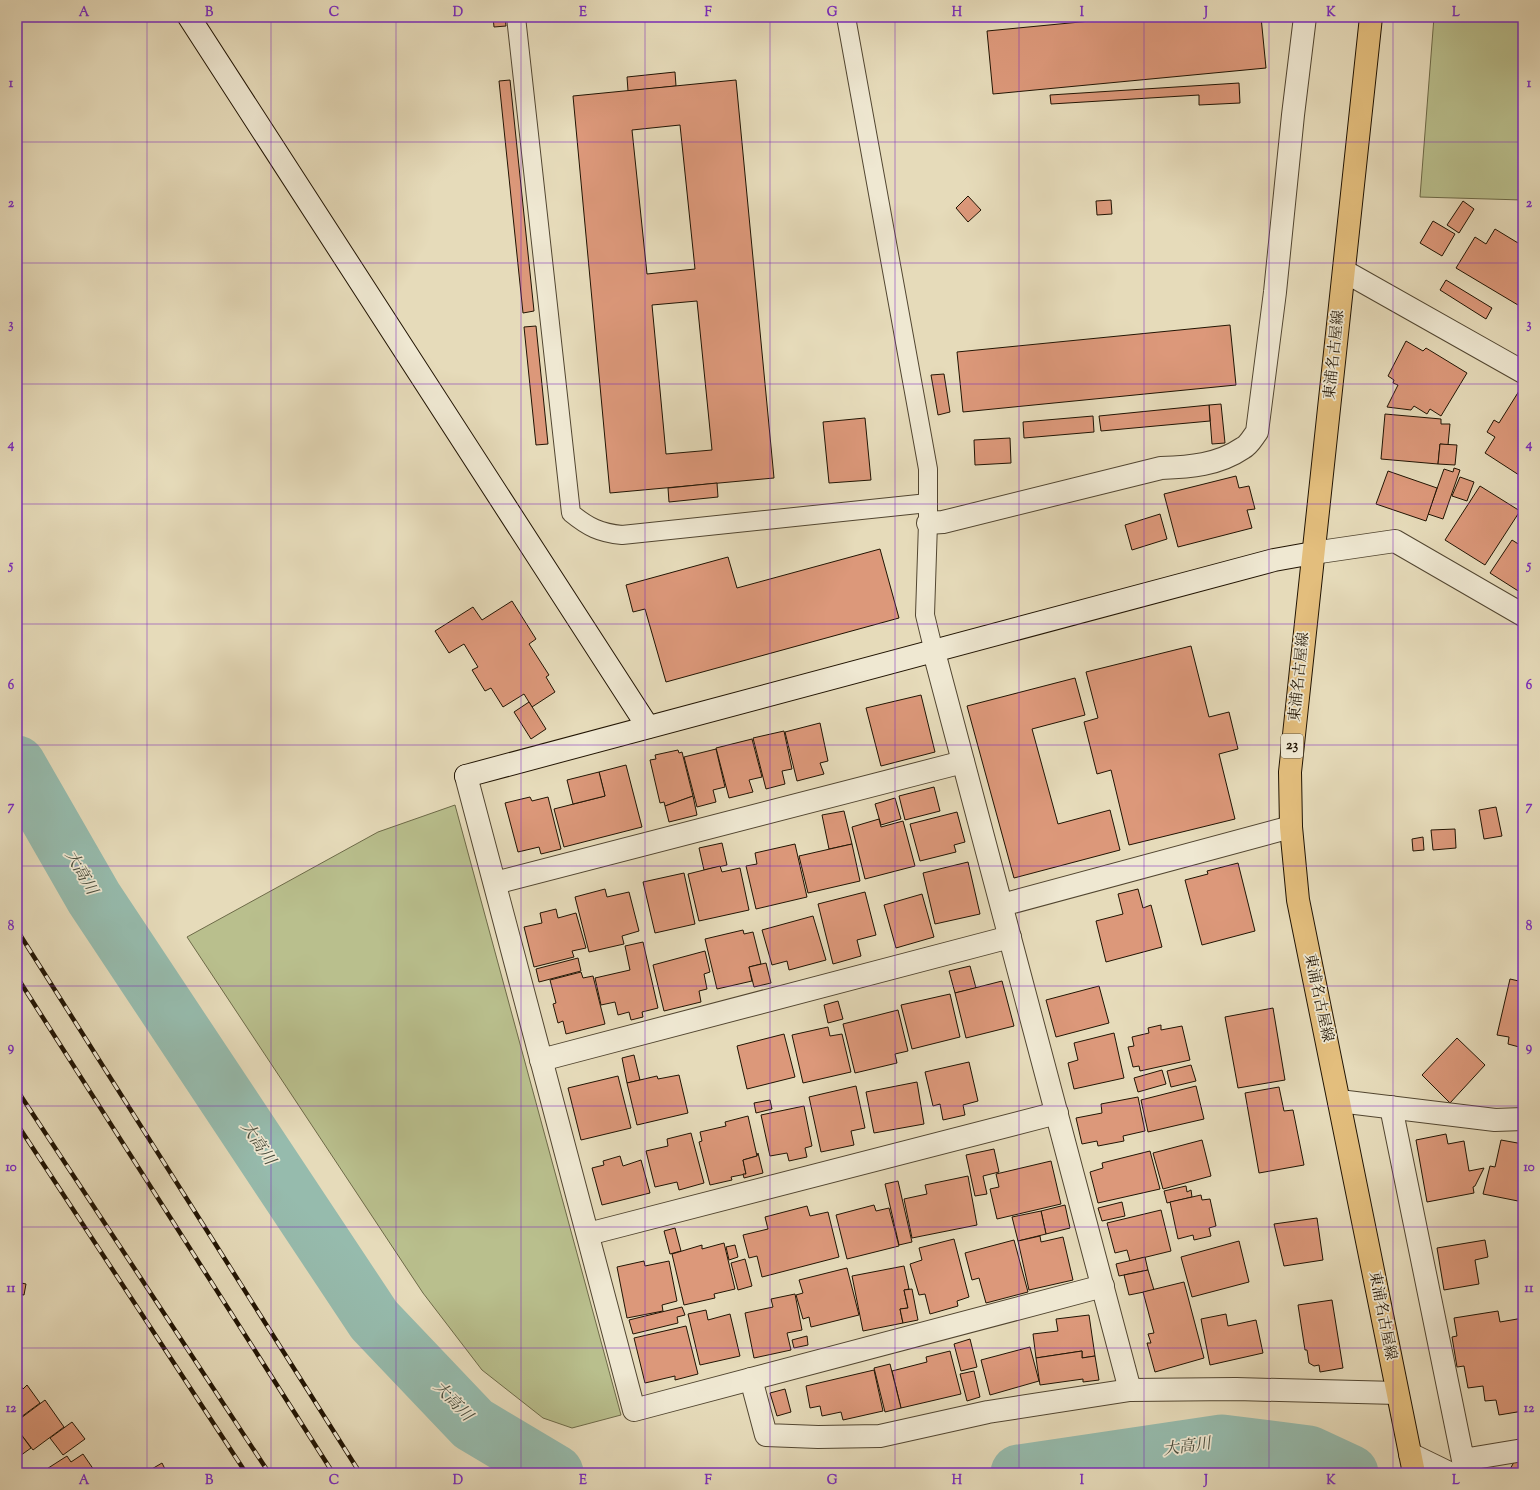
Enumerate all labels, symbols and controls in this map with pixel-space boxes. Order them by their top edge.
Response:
text: A [79,4,90,22]
text: B [205,4,214,22]
text: C [329,4,339,22]
text: D [453,4,463,22]
text: E [579,4,587,22]
text: F [704,4,712,22]
text: G [827,4,838,22]
text: H [952,4,963,22]
text: I [1080,4,1085,22]
text: J [1203,4,1208,22]
text: K [1326,4,1336,22]
text: L [1452,4,1460,22]
text: 1 [9,75,14,93]
text: 1 [1527,75,1532,93]
text: 2 [8,195,15,213]
text: 2 [1526,195,1533,213]
street label: 東浦名古屋線 [1320,309,1350,401]
text: 3 [8,316,14,334]
text: 3 [1526,316,1532,334]
text: 4 [7,436,15,454]
text: 4 [1525,436,1533,454]
text: 5 [8,557,14,575]
text: 5 [1526,557,1532,575]
street label: 東浦名古屋線 [1285,631,1315,723]
text: 6 [8,677,15,695]
text: 6 [1526,677,1533,695]
road number: 23 [1281,734,1303,758]
text: 7 [8,798,15,816]
text: 7 [1526,798,1533,816]
water label: 大高川 [58,846,103,901]
text: 8 [8,918,15,936]
text: 8 [1526,918,1533,936]
street label: 東浦名古屋線 [1298,952,1338,1044]
text: 9 [8,1039,15,1057]
text: 9 [1526,1039,1533,1057]
water label: 大高川 [234,1118,281,1172]
text: 10 [5,1159,17,1177]
text: 10 [1523,1159,1535,1177]
street label: 東浦名古屋線 [1363,1270,1401,1362]
text: 11 [7,1280,16,1298]
text: 11 [1525,1280,1534,1298]
water label: 大高川 [427,1377,478,1429]
text: 12 [6,1400,17,1418]
text: 12 [1524,1400,1535,1418]
water label: 大高川 [1162,1433,1214,1463]
text: A [79,1472,90,1490]
text: B [205,1472,214,1490]
text: C [329,1472,339,1490]
text: D [453,1472,463,1490]
text: E [579,1472,587,1490]
text: F [704,1472,712,1490]
text: G [827,1472,838,1490]
text: H [952,1472,963,1490]
text: I [1080,1472,1085,1490]
text: J [1203,1472,1208,1490]
text: K [1326,1472,1336,1490]
text: L [1452,1472,1460,1490]

